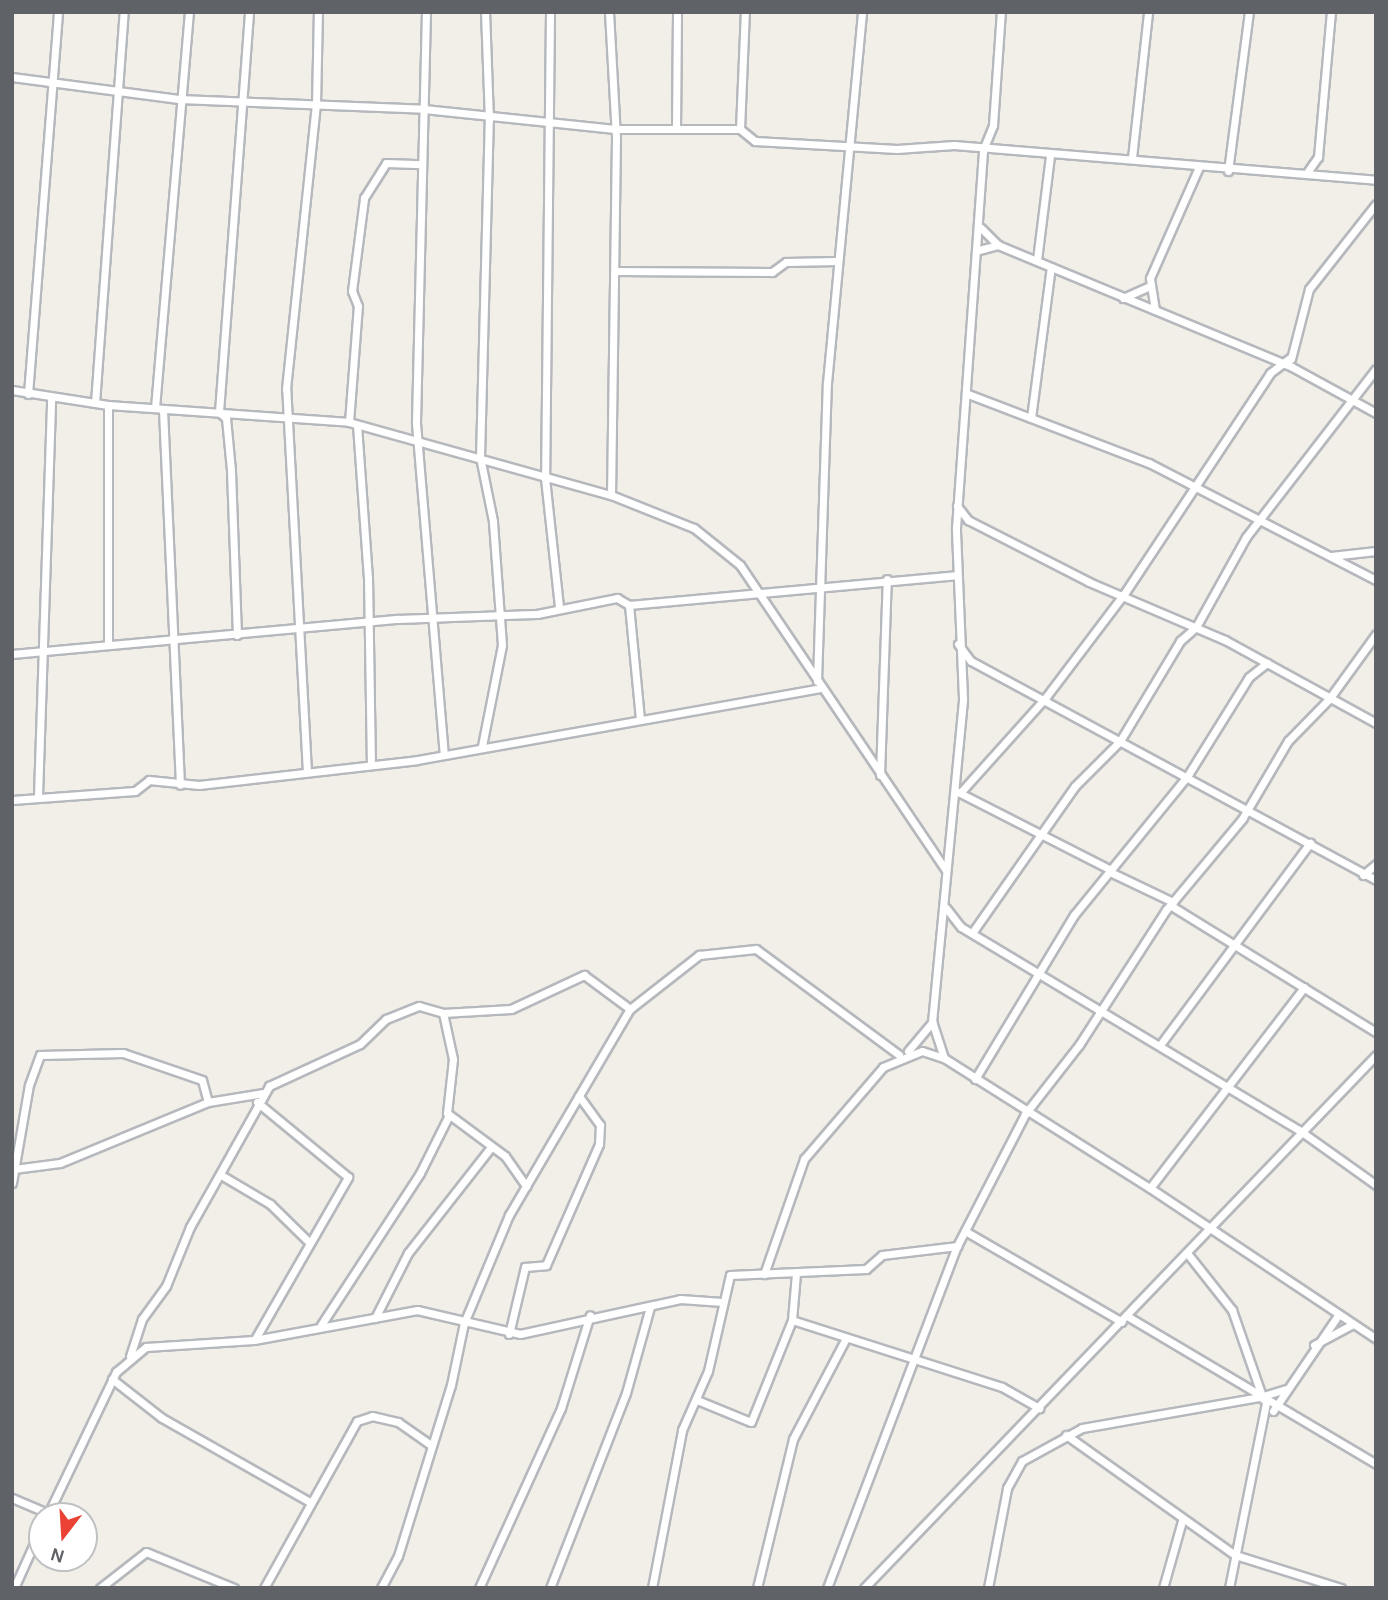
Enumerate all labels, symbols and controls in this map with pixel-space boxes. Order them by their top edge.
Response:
north arrow [28,1502,98,1572]
text: N [48,1543,67,1568]

